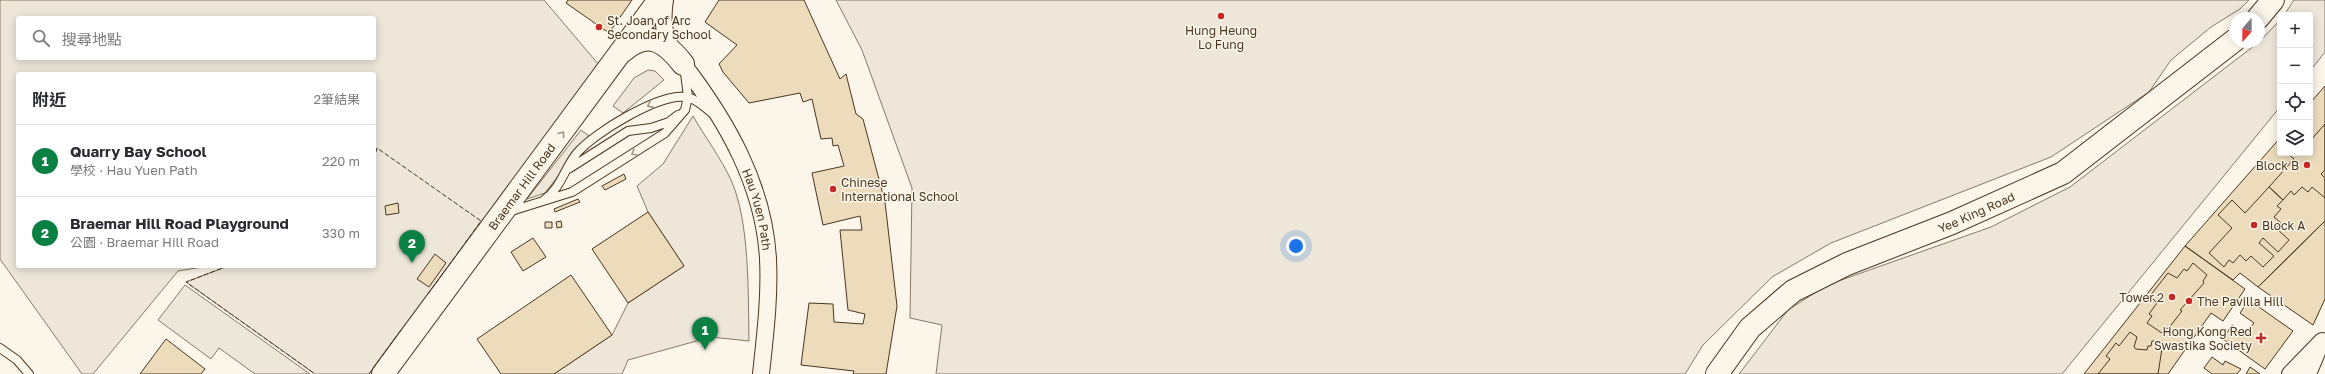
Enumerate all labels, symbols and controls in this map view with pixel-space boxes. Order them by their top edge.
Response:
marker: Hung Heung Lo Fung [1216,11,1226,21]
north arrow [2229,12,2265,48]
map controls [2277,12,2313,156]
button: + [2277,12,2313,48]
place label: St. Joan of Arc Secondary School [607,13,712,42]
search box [16,16,376,60]
marker: St. Joan of Arc Secondary School [594,22,604,32]
place label: Hung Heung Lo Fung [1185,23,1257,52]
icon: search [30,27,52,49]
text: 搜尋地點 [62,30,122,48]
button: − [2277,48,2313,84]
button: locate [2277,84,2313,120]
text: 附近 [32,89,66,110]
text: 2筆結果 [313,91,360,107]
one-way arrow [647,101,654,108]
button: layers [2277,120,2313,156]
one-way arrow [557,131,564,138]
street label: Braemar Hill Road [484,140,558,233]
text: Quarry Bay School [70,142,207,160]
one-way arrow [631,149,638,156]
text: 1 [42,153,48,169]
text: 220 m [322,153,360,169]
place label: Block B [2256,158,2299,173]
marker: Block B [2302,160,2312,170]
text: 學校 · Hau Yuen Path [70,162,198,178]
street label: Hau Yuen Path [739,166,775,251]
place label: Chinese International School [841,175,959,204]
marker: Chinese International School [828,184,838,194]
street label: Yee King Road [1936,188,2017,235]
text: Braemar Hill Road Playground [70,214,289,232]
place label: Block A [2262,218,2305,233]
marker: Block A [2249,220,2259,230]
text: 2 [41,225,49,241]
text: 330 m [322,225,360,241]
pin: 2 [399,230,425,263]
text: 公園 · Braemar Hill Road [70,234,219,250]
your location [1286,236,1306,256]
place label: Tower 2 [2119,290,2164,305]
marker: Tower 2 [2167,292,2177,302]
place label: The Pavilla Hill [2197,294,2284,309]
marker: The Pavilla Hill [2184,296,2194,306]
pin: 1 [692,317,718,350]
place label: Hong Kong Red Swastika Society [2154,324,2252,353]
marker: Hong Kong Red Swastika Society [2255,332,2267,344]

